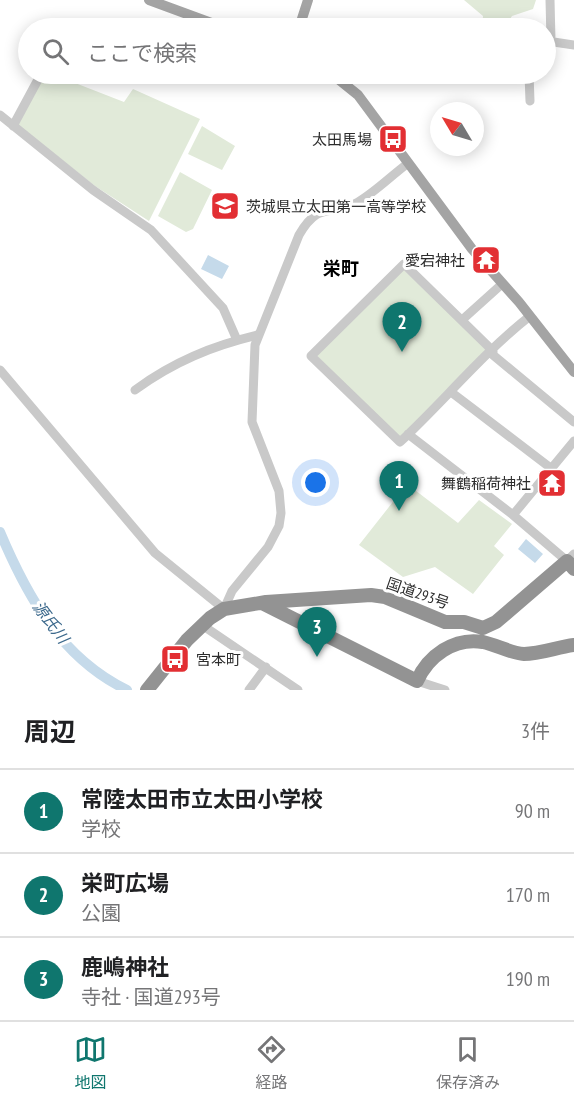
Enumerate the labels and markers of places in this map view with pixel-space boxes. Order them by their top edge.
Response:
bus stop icon: 太田馬場 [377,123,409,155]
place label: 太田馬場 [312,130,372,149]
school or university icon: 茨城県立太田第一高等学校 [209,190,241,222]
place label: 茨城県立太田第一高等学校 [246,197,426,216]
temple icon: 愛宕神社 [470,244,502,276]
place label: 愛宕神社 [405,251,465,270]
pin: 2 [382,302,422,352]
pin: 1 [380,462,418,511]
temple icon: 舞鶴稲荷神社 [536,467,568,499]
place label: 舞鶴稲荷神社 [441,474,531,493]
pin: 3 [298,608,336,657]
bus stop icon: 宮本町 [159,643,191,675]
place label: 宮本町 [196,650,241,669]

